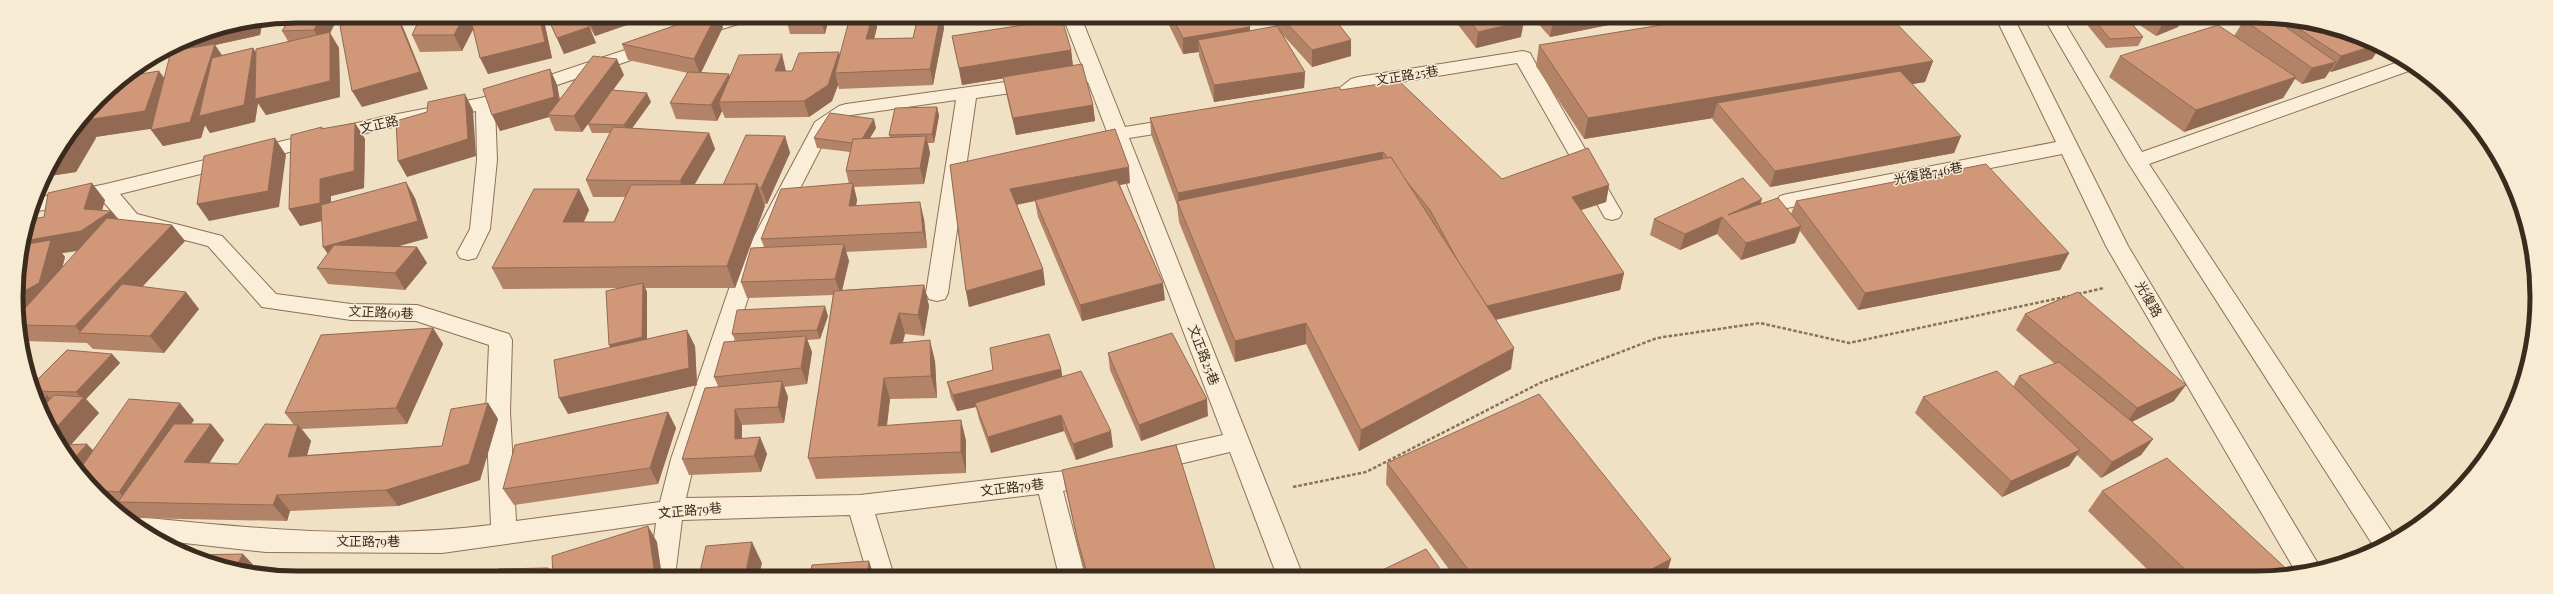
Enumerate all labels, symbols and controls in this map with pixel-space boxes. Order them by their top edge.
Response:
street label: 文正路25巷 [1374,61,1440,88]
street label: 文正路 [358,111,400,136]
street label: 光復路746巷 [1892,157,1964,188]
street label: 光復路 [2132,278,2167,320]
street label: 文正路69巷 [348,302,414,321]
street label: 文正路25巷 [1185,322,1224,388]
street label: 文正路79巷 [979,474,1045,499]
street label: 文正路79巷 [657,498,723,521]
street label: 文正路79巷 [336,532,400,549]

